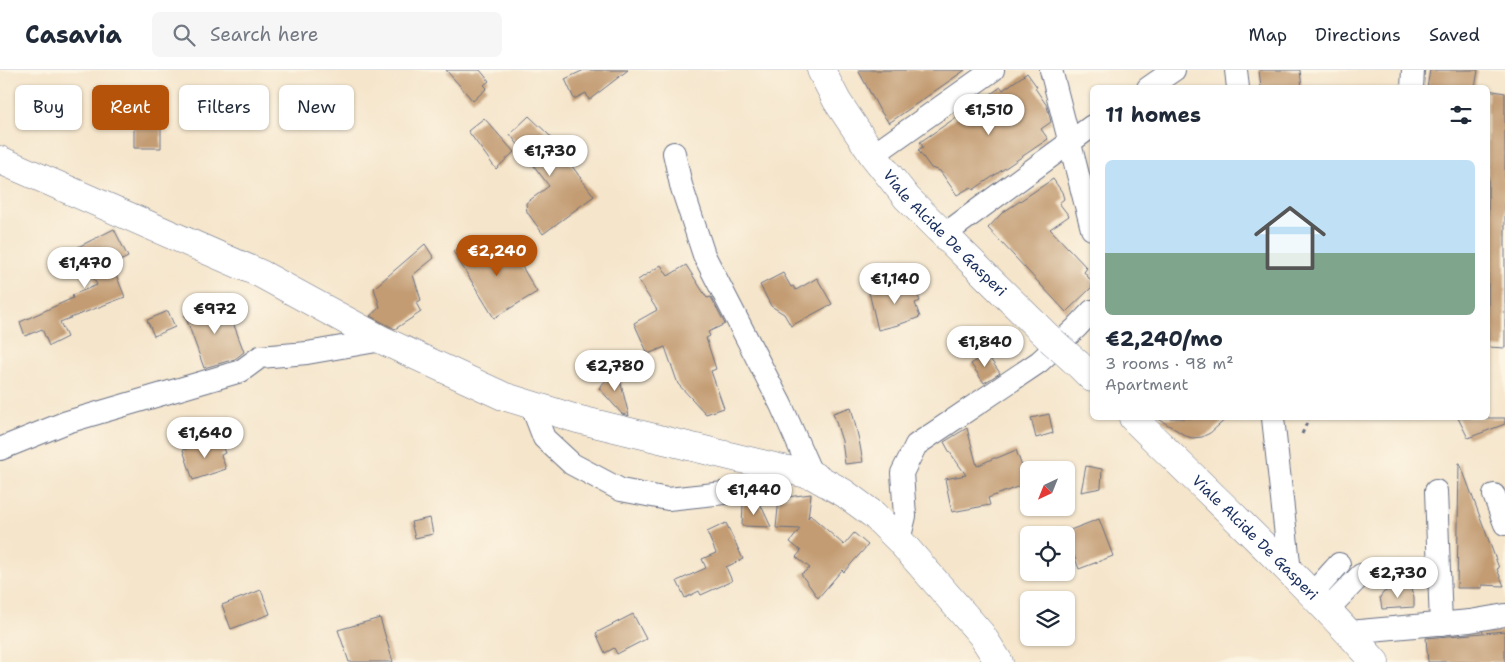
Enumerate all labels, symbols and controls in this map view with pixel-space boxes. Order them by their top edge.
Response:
search box [152,12,502,57]
text: Casavia [25,19,122,51]
icon: search [170,21,198,49]
text: Search here [210,22,318,47]
text: Map [1249,23,1287,47]
text: Directions [1315,23,1401,47]
text: Saved [1429,23,1480,47]
chip: Buy [15,85,82,130]
chip: Rent [92,85,169,130]
chip: Filters [179,85,269,130]
chip: New [279,85,354,130]
pin: €1,510 [948,93,1030,136]
text: €1,510 [965,99,1013,120]
text: 11 homes [1105,101,1201,129]
icon: filters [1447,101,1475,129]
pin: €1,730 [509,134,591,177]
text: €1,730 [524,140,576,161]
street label: Viale Alcide De Gasperi [878,166,1011,301]
icon: home [1245,193,1335,283]
pin: €2,240 [456,234,538,277]
text: €2,240 [467,240,527,261]
pin: €1,470 [44,246,126,289]
text: €1,470 [58,252,112,273]
pin: €1,140 [854,262,936,305]
text: €1,140 [870,268,920,289]
pin: €972 [185,292,245,335]
text: €972 [193,298,237,319]
text: €2,240/mo [1105,325,1223,353]
pin: €1,840 [944,326,1026,368]
text: €1,840 [958,331,1012,352]
pin: €2,780 [574,350,656,392]
text: 3 rooms · 98 m² [1105,353,1234,374]
text: €2,780 [586,355,644,376]
text: Apartment [1105,374,1188,395]
pin: €1,640 [164,416,246,459]
text: €1,640 [178,422,232,443]
north arrow [1020,461,1075,516]
map controls [1020,461,1075,646]
street label: Viale Alcide De Gasperi [1188,471,1322,605]
pin: €1,440 [713,474,795,516]
text: €1,440 [727,479,781,500]
button: locate [1020,526,1075,581]
pin: €2,730 [1357,556,1439,599]
text: €2,730 [1369,562,1427,583]
button: layers [1020,591,1075,646]

